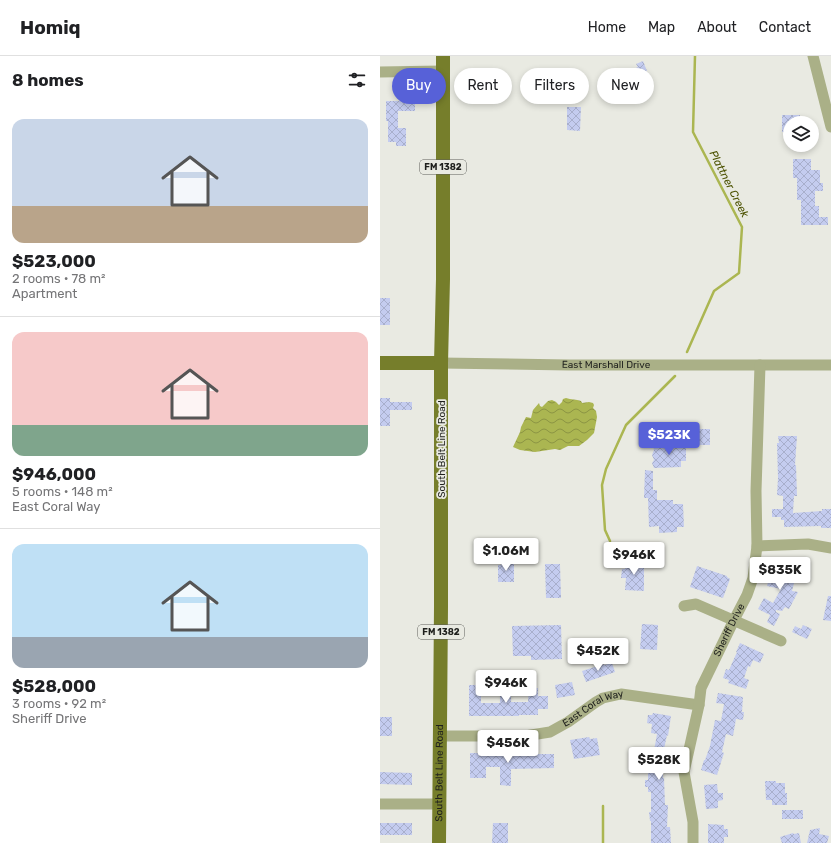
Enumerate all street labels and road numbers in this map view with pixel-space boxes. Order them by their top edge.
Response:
road number: FM 1382 [420,160,466,174]
street label: East Marshall Drive [562,359,651,371]
street label: South Belt Line Road [436,400,448,498]
street label: Sheriff Drive [711,601,748,658]
road number: FM 1382 [418,625,464,639]
street label: East Coral Way [561,688,625,730]
street label: South Belt Line Road [433,724,446,822]

